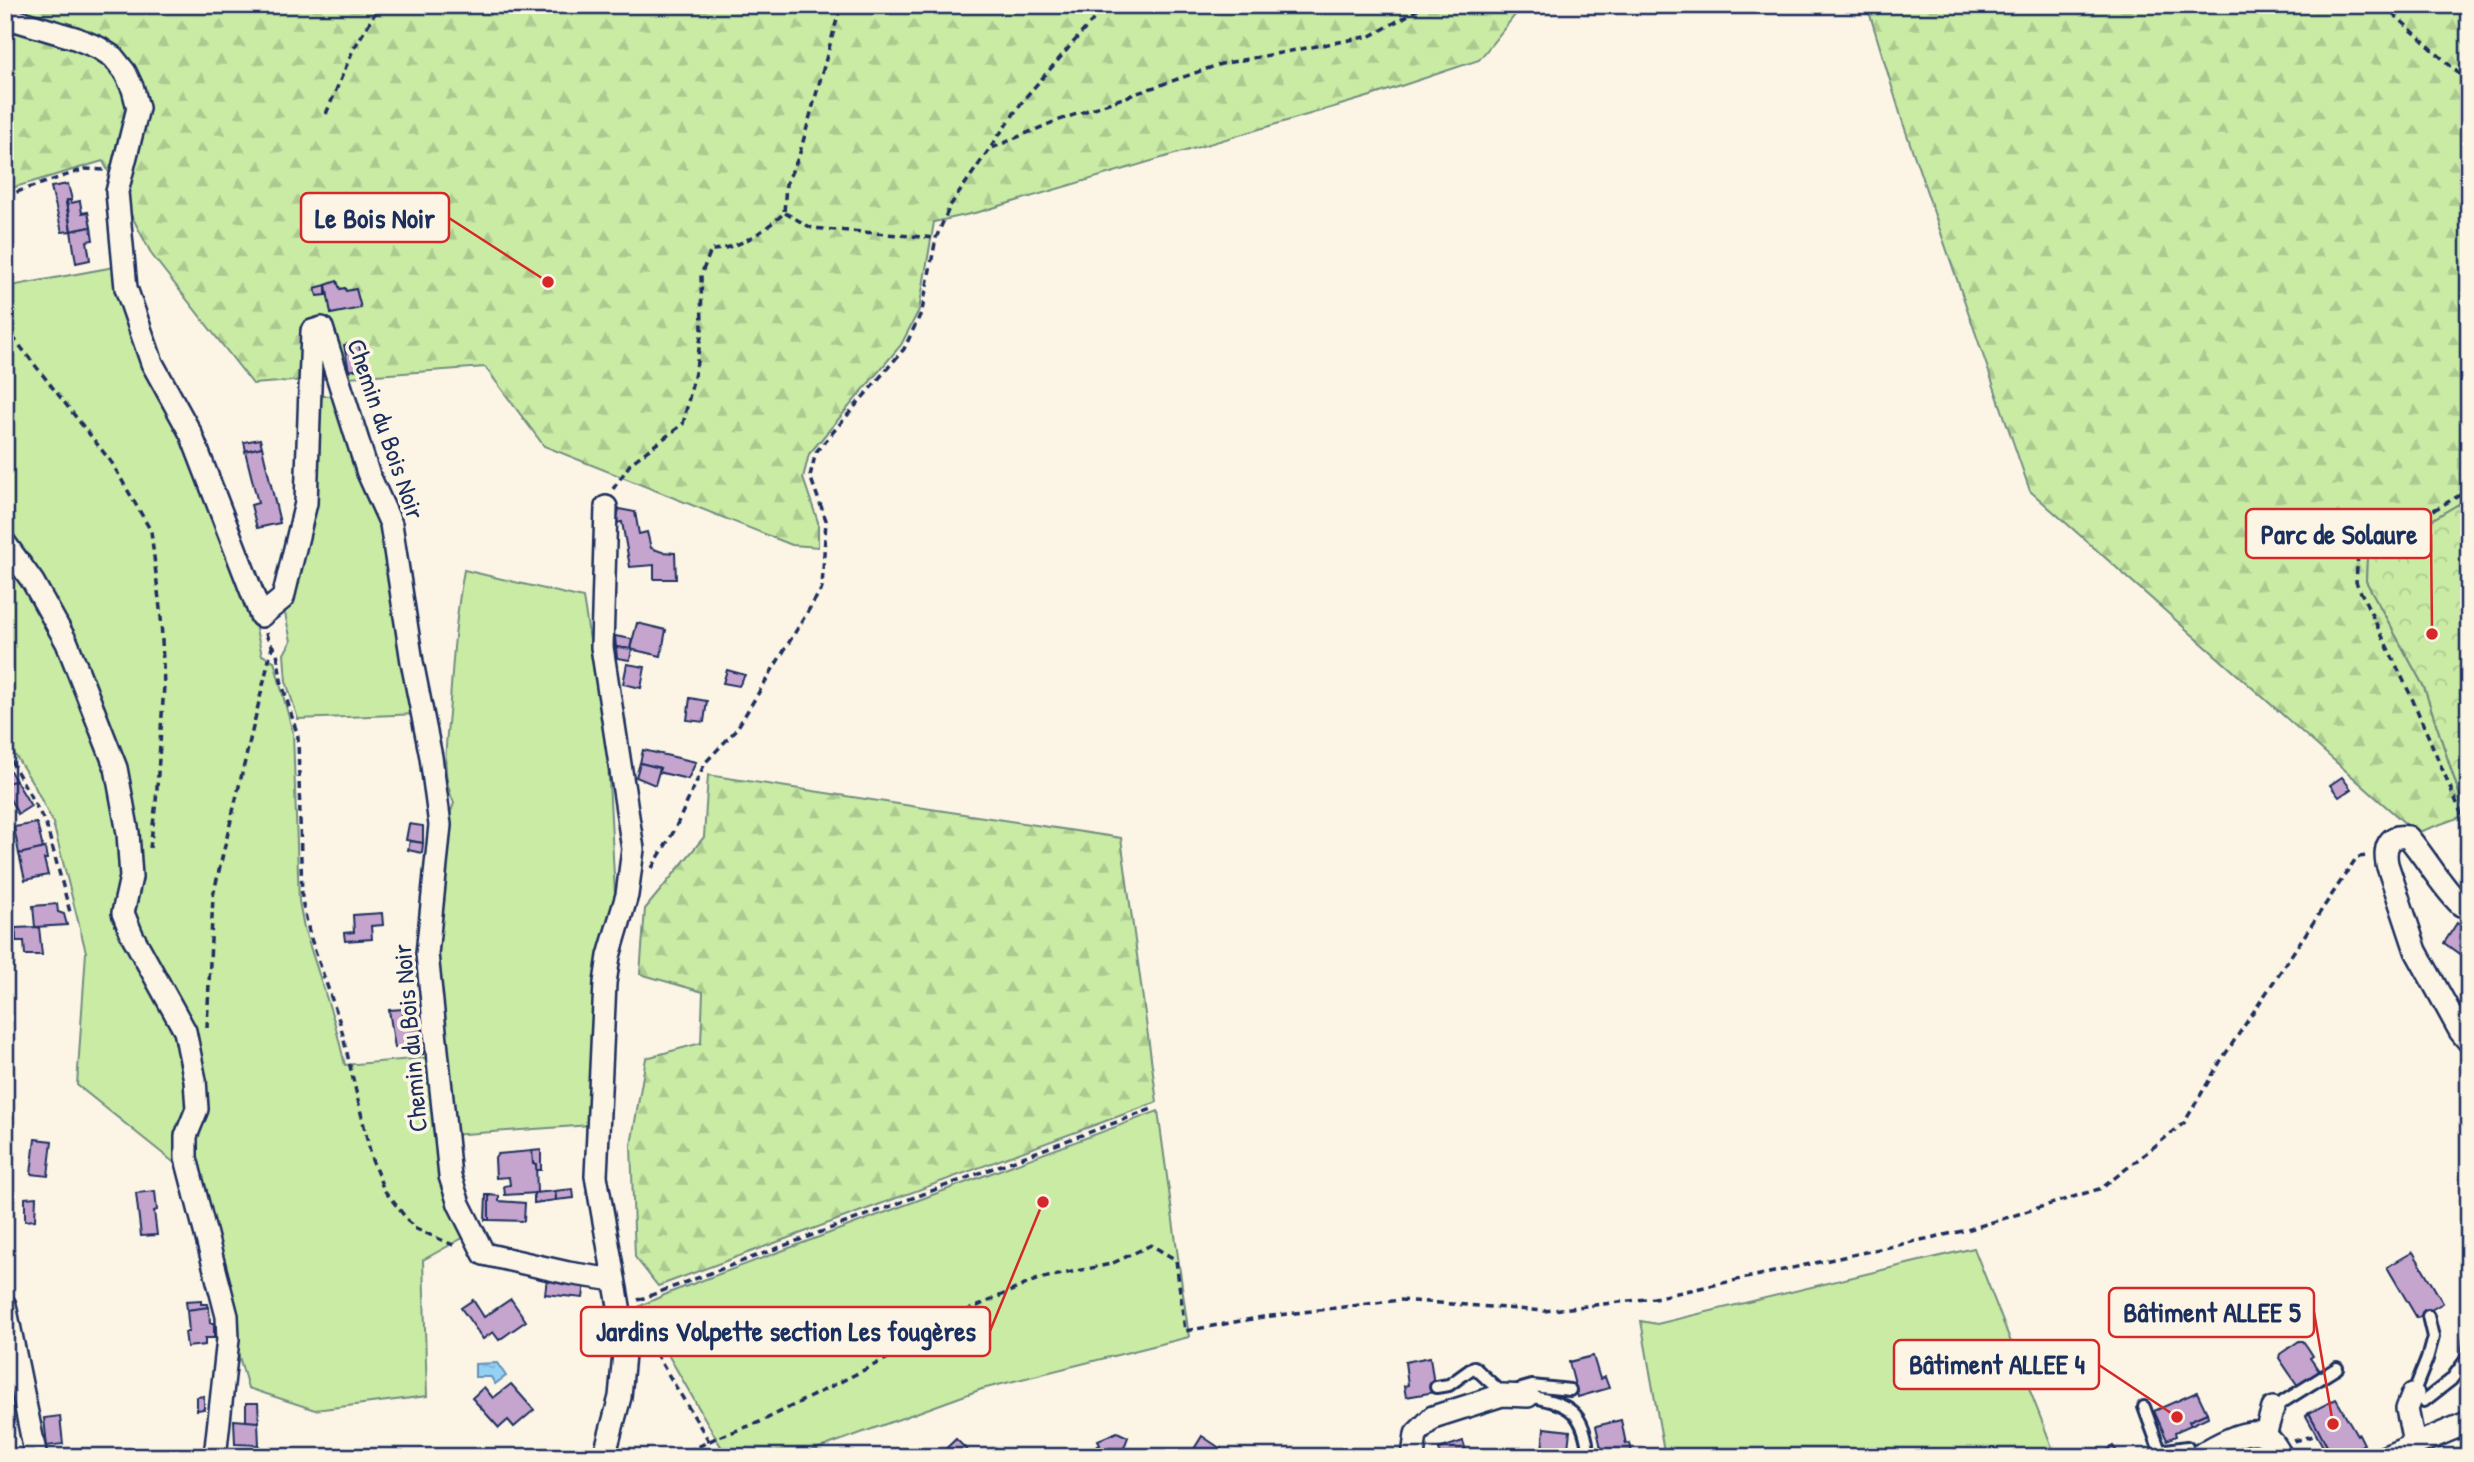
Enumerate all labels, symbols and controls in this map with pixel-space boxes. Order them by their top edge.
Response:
callout: Le Bois Noir [301,193,449,242]
text: Le Bois Noir [315,199,435,237]
street label: Chemin du Bois Noir [339,334,434,524]
callout: Parc de Solaure [2246,509,2431,558]
text: Parc de Solaure [2261,515,2418,553]
street label: Chemin du Bois Noir [384,942,435,1134]
callout: Bâtiment ALLEE 5 [2109,1288,2314,1337]
text: Bâtiment ALLEE 5 [2123,1293,2301,1331]
callout: Jardins Volpette section Les fougères [581,1307,990,1356]
text: Jardins Volpette section Les fougères [596,1312,976,1351]
callout: Bâtiment ALLEE 4 [1894,1340,2099,1389]
text: Bâtiment ALLEE 4 [1909,1345,2086,1383]

